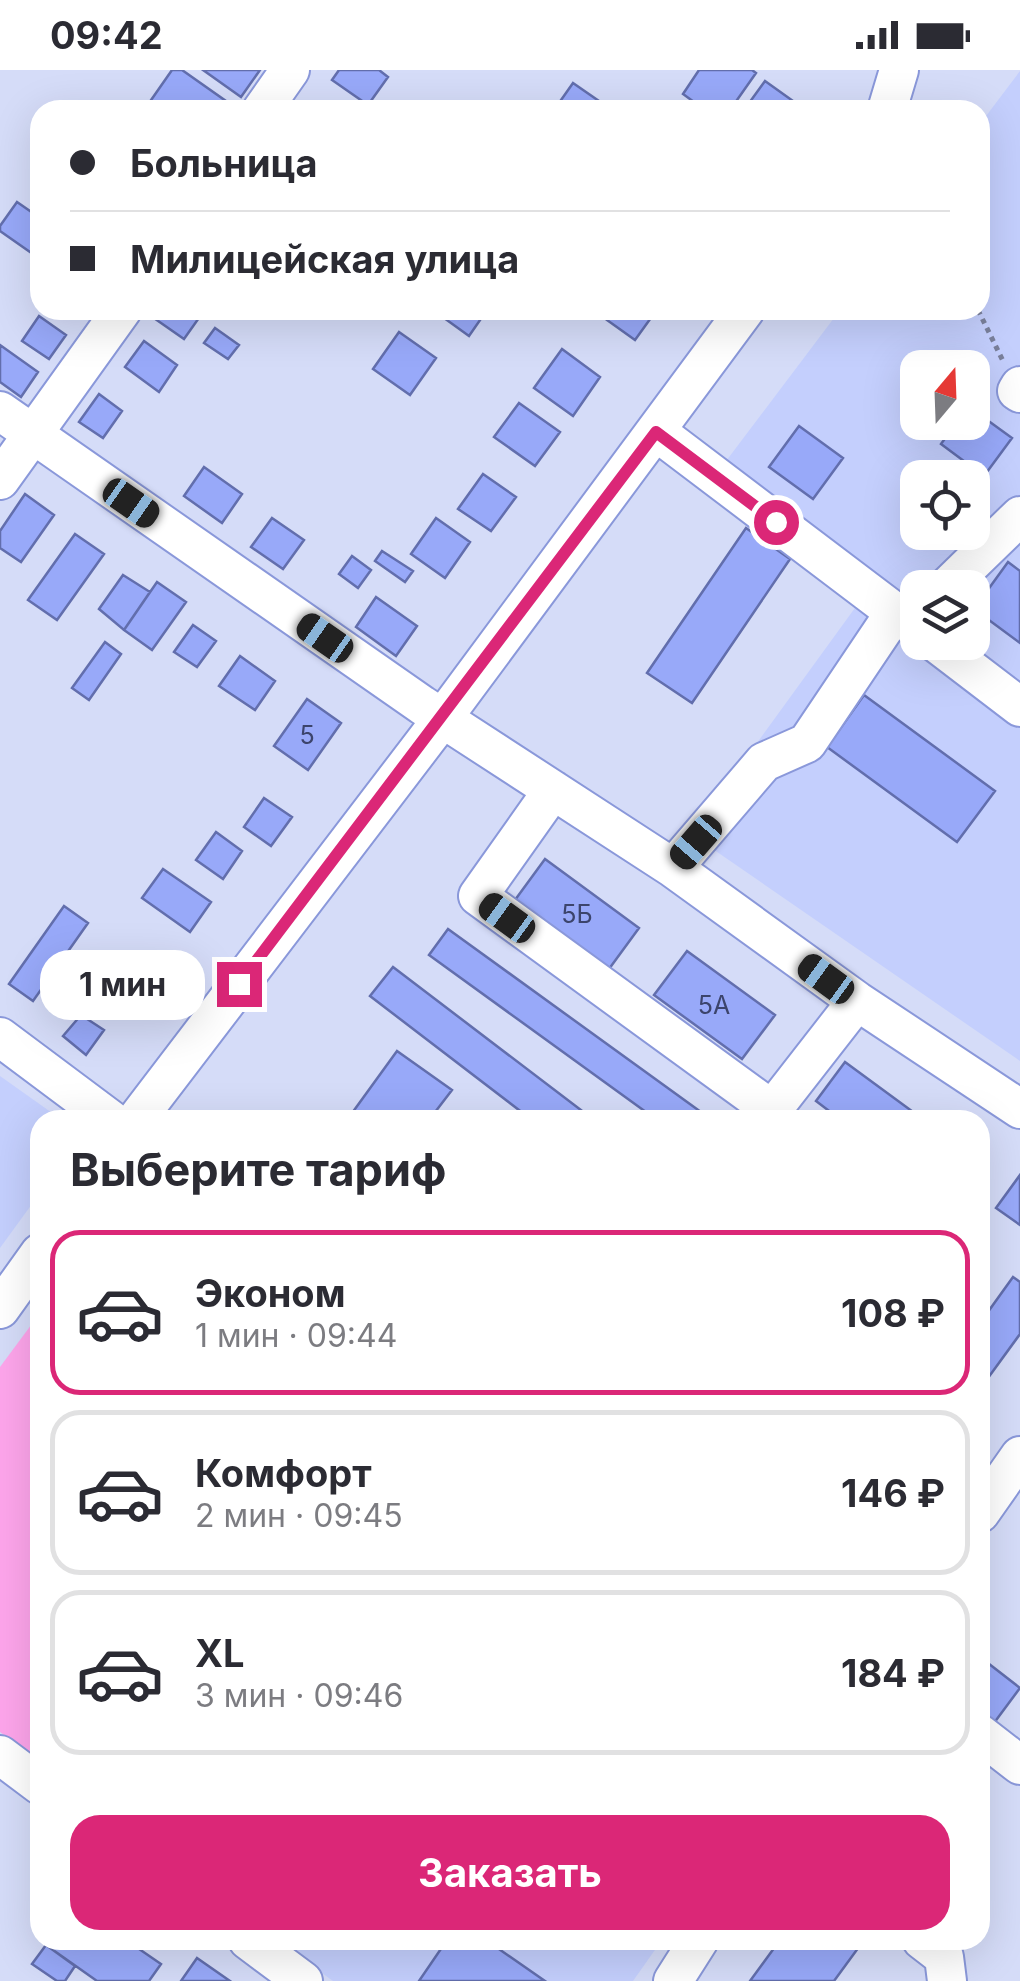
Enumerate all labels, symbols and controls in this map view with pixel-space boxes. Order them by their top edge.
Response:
text: 09:42 [50,12,163,58]
text: Больница [130,140,318,186]
text: Милицейская улица [130,236,519,282]
north arrow [900,350,990,440]
map controls [900,350,990,660]
button: locate [900,460,990,550]
car [98,474,164,532]
route start [754,500,799,545]
button: layers [900,570,990,660]
car [292,609,358,667]
house number: 5 [299,720,315,750]
car [665,810,727,874]
car [474,888,540,948]
house number: 5Б [561,899,593,929]
callout: 1 мин [39,949,204,1019]
car [793,949,859,1009]
route end [217,962,262,1007]
text: 1 мин [79,965,166,1004]
house number: 5А [698,990,730,1020]
text: Выберите тариф [70,1142,446,1197]
icon: car [75,1268,165,1358]
text: Эконом [195,1270,346,1316]
text: 108 ₽ [841,1290,945,1336]
text: 1 мин · 09:44 [195,1316,397,1355]
icon: car [75,1448,165,1538]
text: Комфорт [195,1450,372,1496]
text: 146 ₽ [841,1470,945,1516]
text: 2 мин · 09:45 [195,1496,403,1535]
icon: car [75,1628,165,1718]
text: XL [195,1630,245,1676]
text: 184 ₽ [841,1650,945,1696]
text: 3 мин · 09:46 [195,1676,403,1715]
button: Заказать [70,1815,950,1930]

